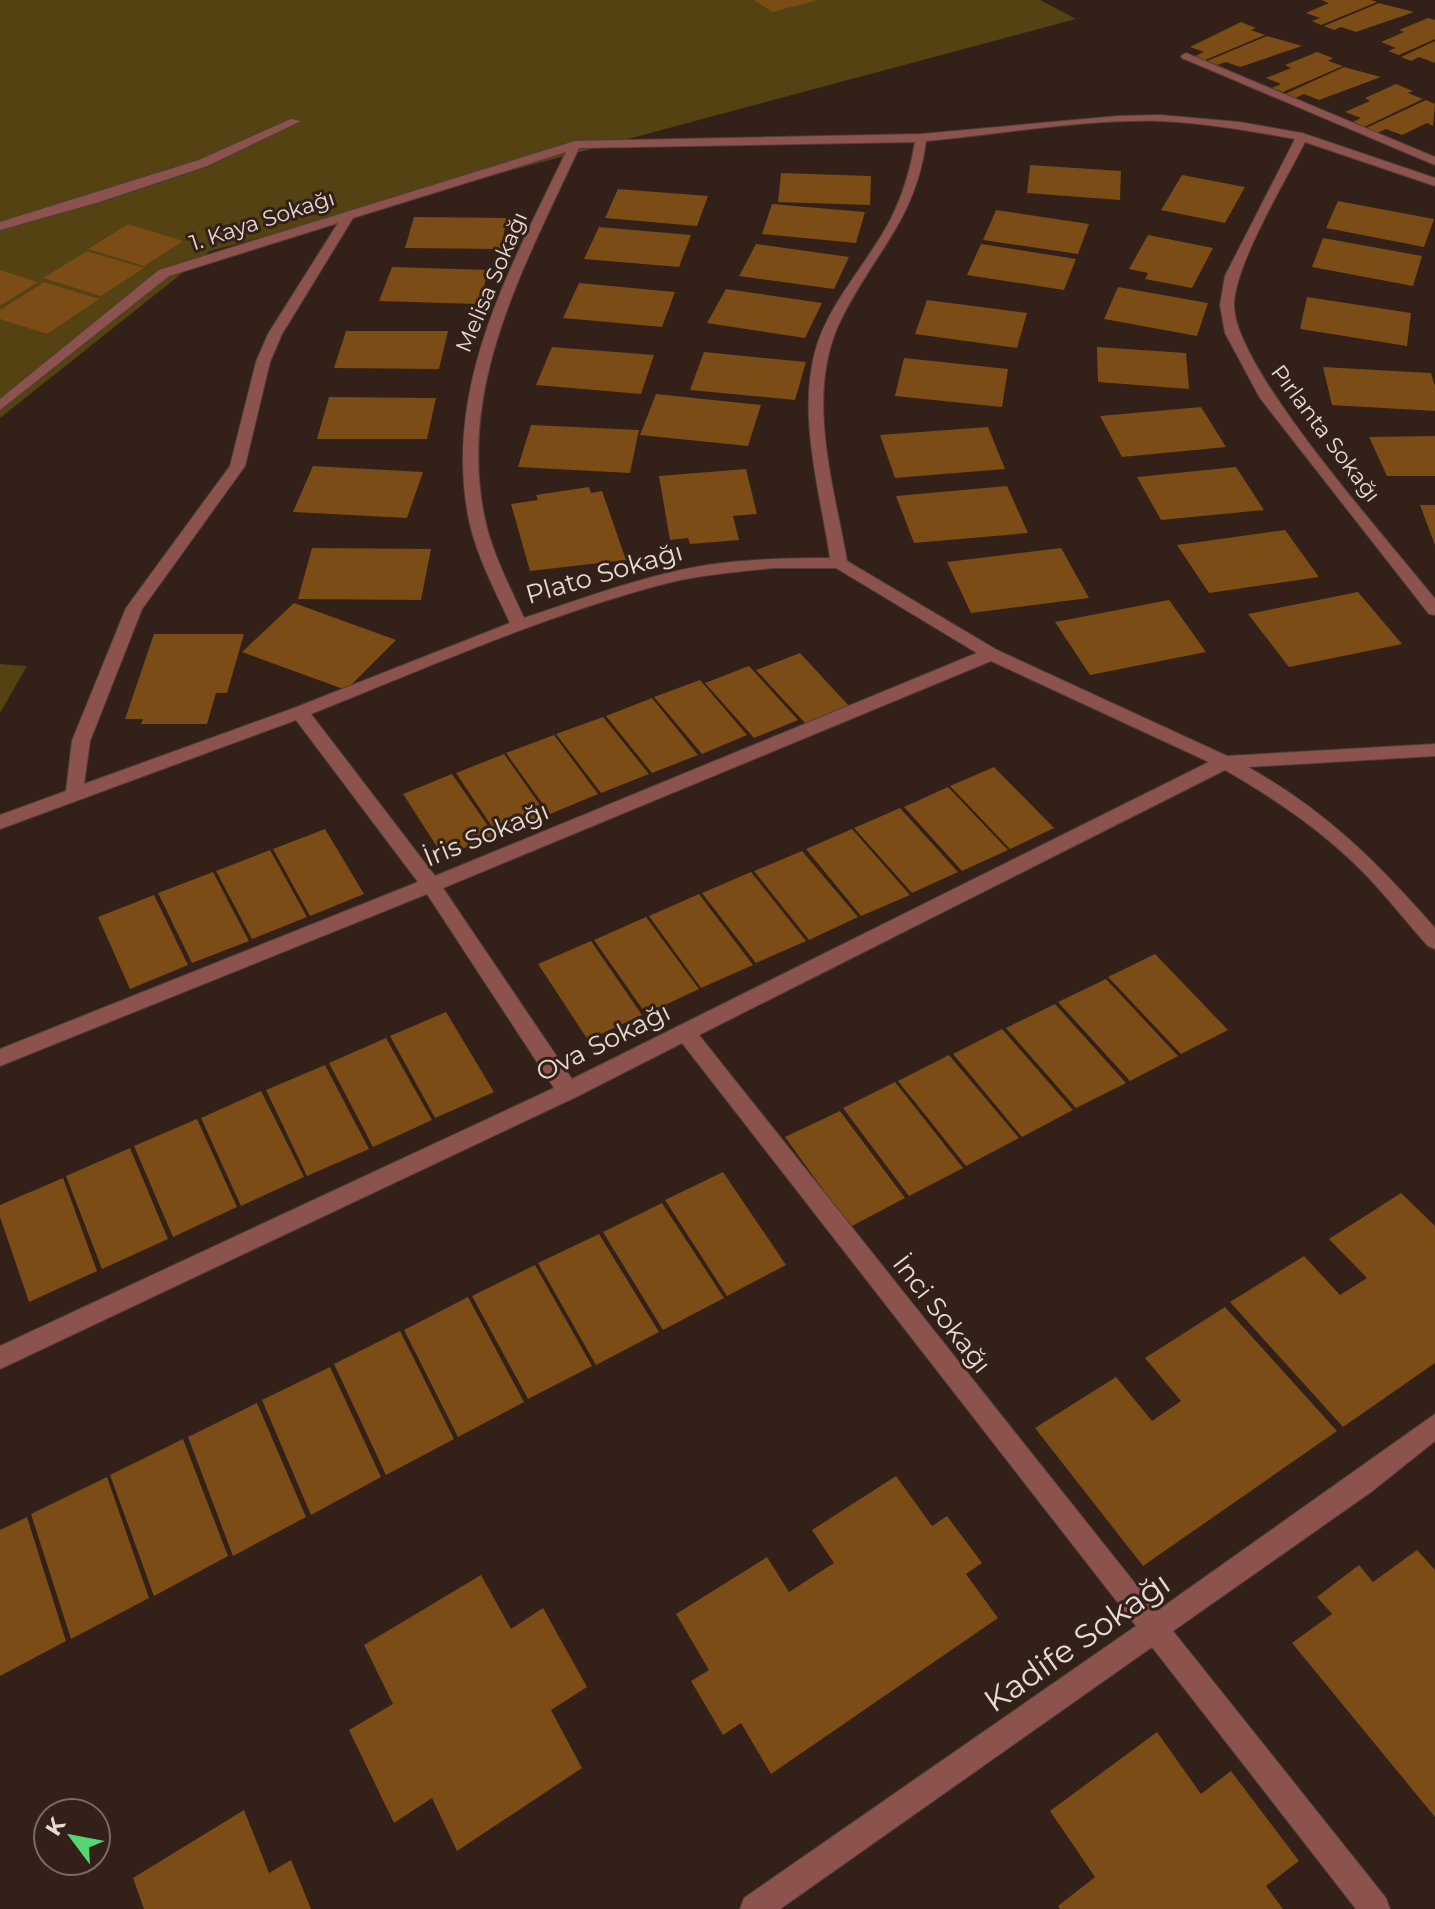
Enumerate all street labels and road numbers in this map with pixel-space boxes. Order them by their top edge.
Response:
street label: 1. Kaya Sokağı [186,184,338,257]
street label: Melisa Sokağı [450,208,533,356]
street label: Pırlanta Sokağı [1265,359,1386,507]
street label: Plato Sokağı [522,535,686,611]
street label: İris Sokağı [419,794,553,874]
street label: Ova Sokağı [531,996,675,1088]
street label: İnci Sokağı [886,1248,998,1380]
street label: Kadife Sokağı [976,1563,1177,1720]

